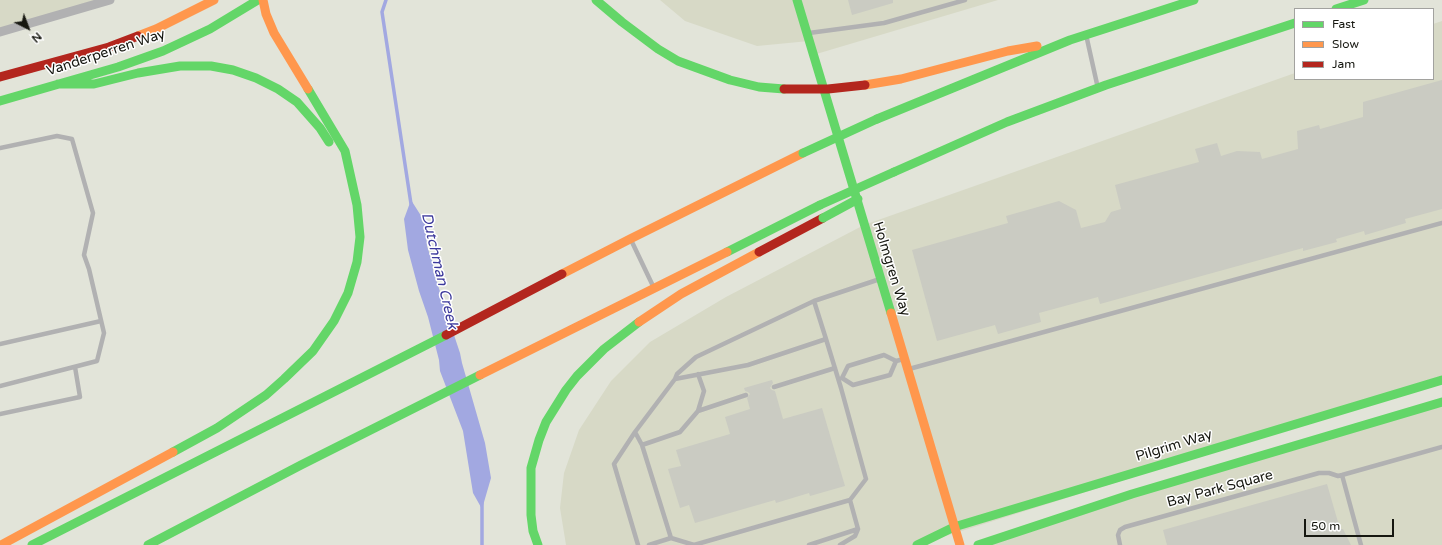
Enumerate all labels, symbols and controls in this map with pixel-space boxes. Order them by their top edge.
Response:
north arrow [8,8,48,48]
legend [1294,8,1434,80]
text: Fast [1332,17,1355,31]
street label: Vanderperren Way [45,26,167,80]
text: N [29,30,44,45]
text: Slow [1332,37,1359,51]
text: Jam [1332,57,1355,71]
water label: Dutchman Creek [417,211,461,331]
street label: Holmgren Way [869,220,913,318]
street label: Pilgrim Way [1134,426,1214,466]
street label: Bay Park Square [1165,467,1275,511]
scale bar [1306,511,1396,537]
text: 50 m [1311,519,1340,533]

